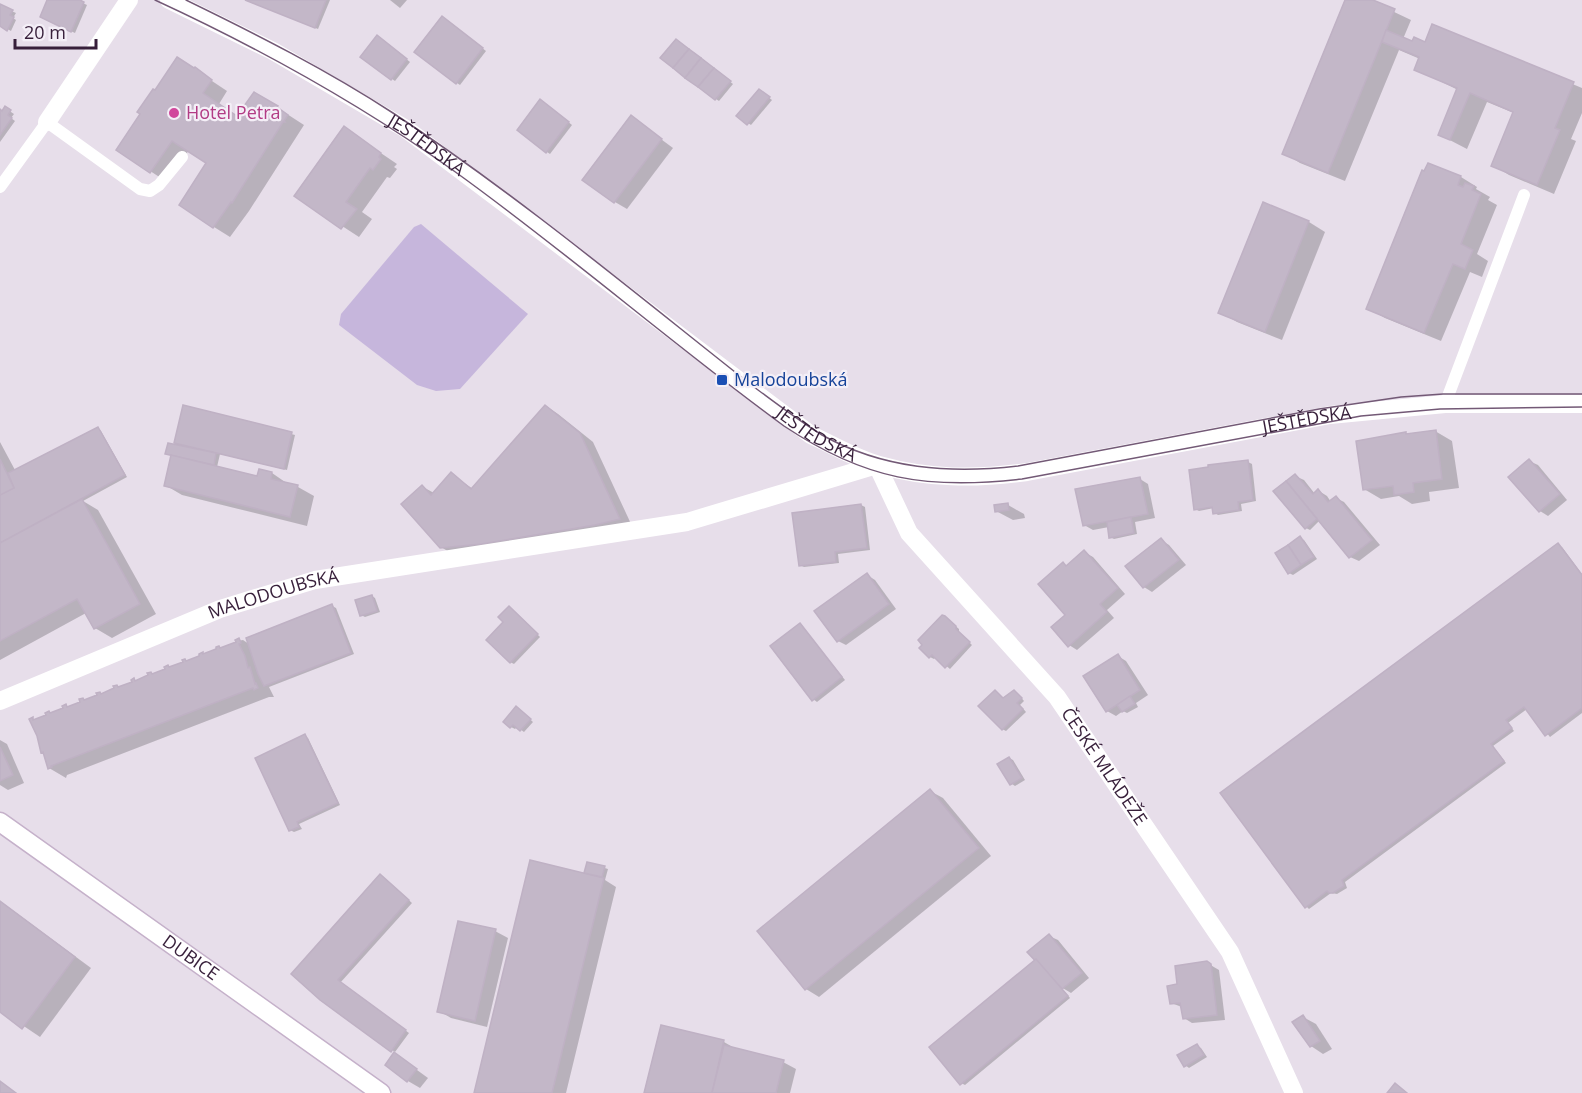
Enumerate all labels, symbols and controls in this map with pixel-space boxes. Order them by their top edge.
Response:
scale bar [15,12,96,50]
text: 20 m [24,20,66,44]
place label: Hotel Petra [186,100,281,124]
marker: Hotel Petra [167,106,181,120]
street label: JEŠTĚDSKÁ [382,107,471,181]
place label: Malodoubská [734,367,848,391]
marker: Malodoubská [715,373,729,387]
street label: JEŠTĚDSKÁ [770,399,861,467]
street label: JEŠTĚDSKÁ [1258,400,1353,439]
street label: MALODOUBSKÁ [204,563,341,624]
street label: ČESKÉ MLÁDEŽE [1056,702,1153,829]
street label: DUBICE [158,928,224,985]

